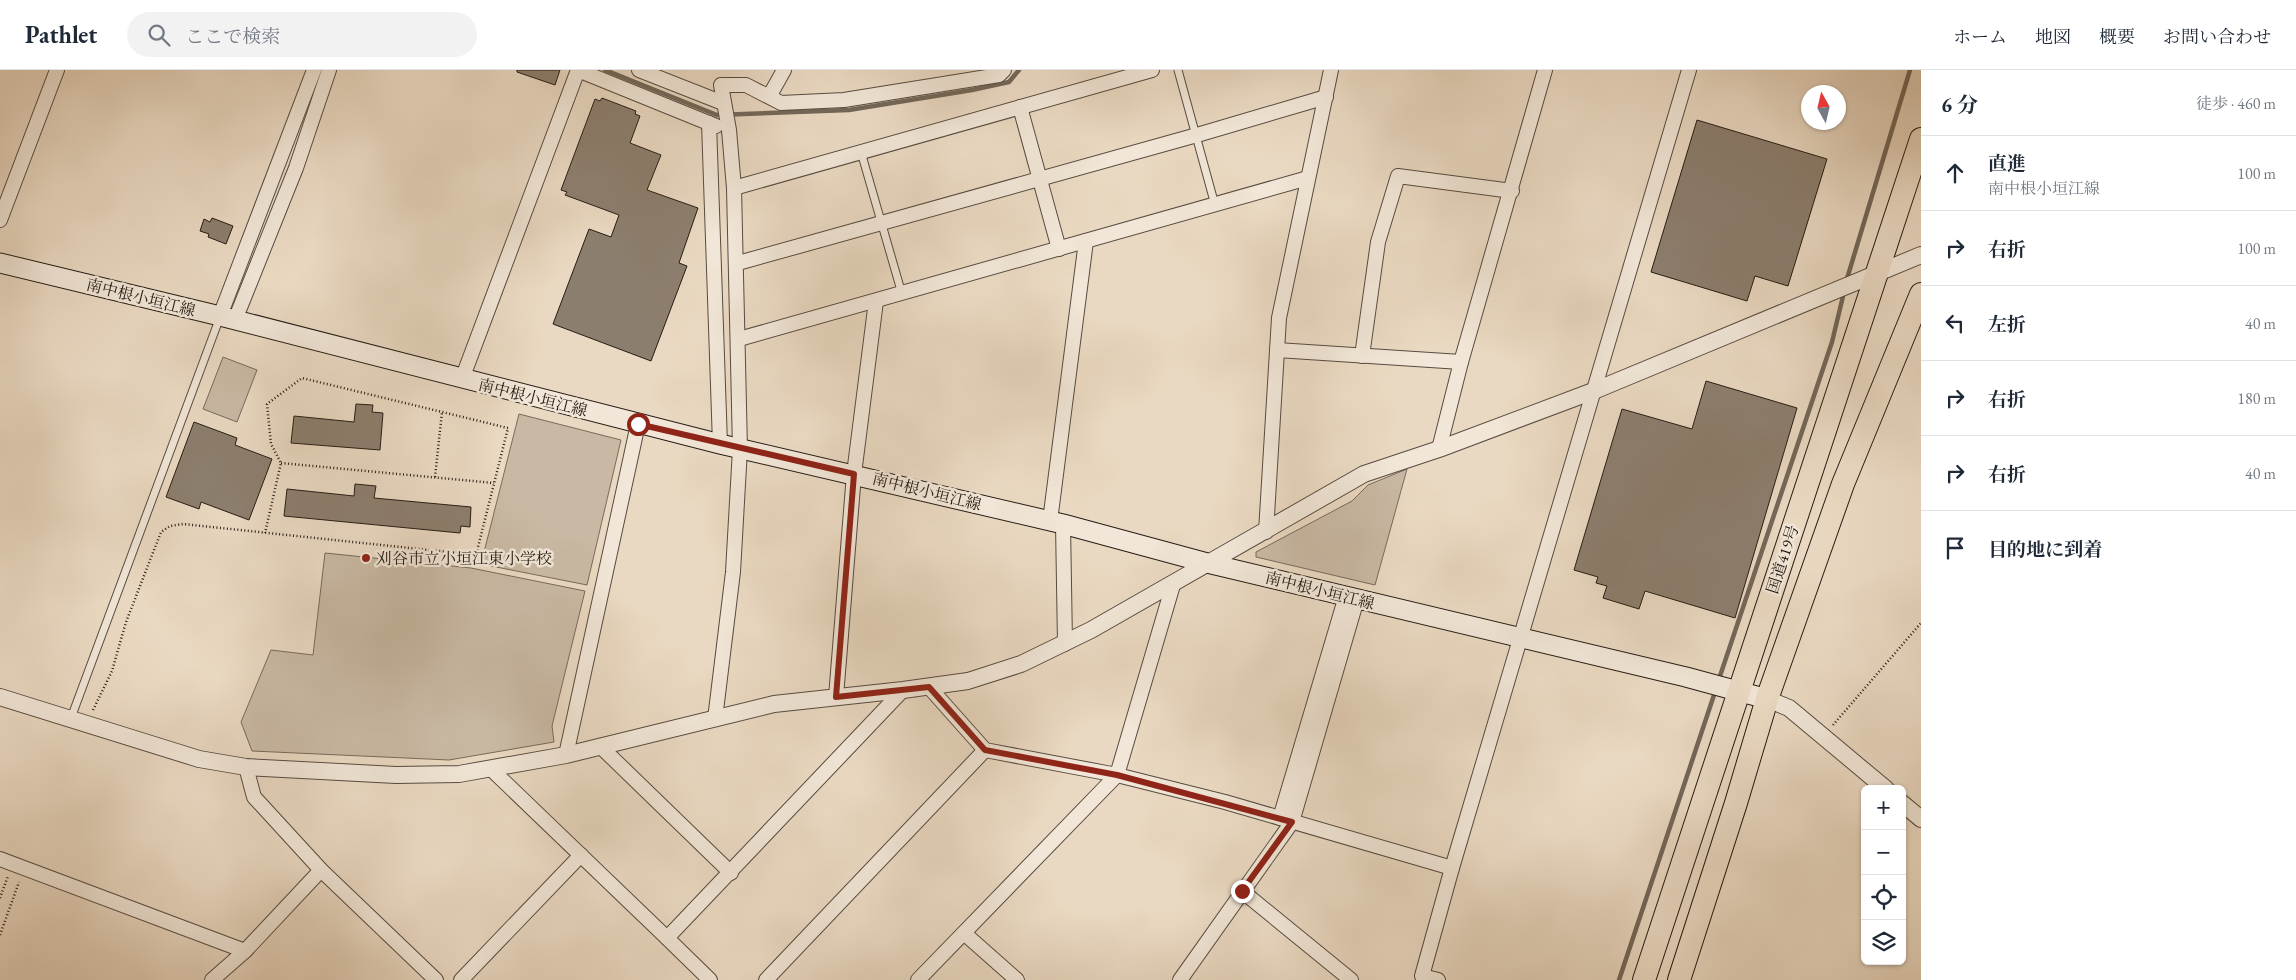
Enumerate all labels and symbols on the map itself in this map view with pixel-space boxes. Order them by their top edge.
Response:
north arrow [1801,85,1846,130]
street label: 南中根小垣江線 [84,274,198,321]
street label: 南中根小垣江線 [476,374,590,421]
route start [627,413,650,436]
street label: 南中根小垣江線 [870,468,984,515]
street label: 国道419号 [1762,522,1803,596]
place label: 刈谷市立小垣江東小学校 [376,548,552,569]
marker: 刈谷市立小垣江東小学校 [360,552,372,564]
street label: 南中根小垣江線 [1263,567,1377,614]
route end [1231,880,1254,903]

